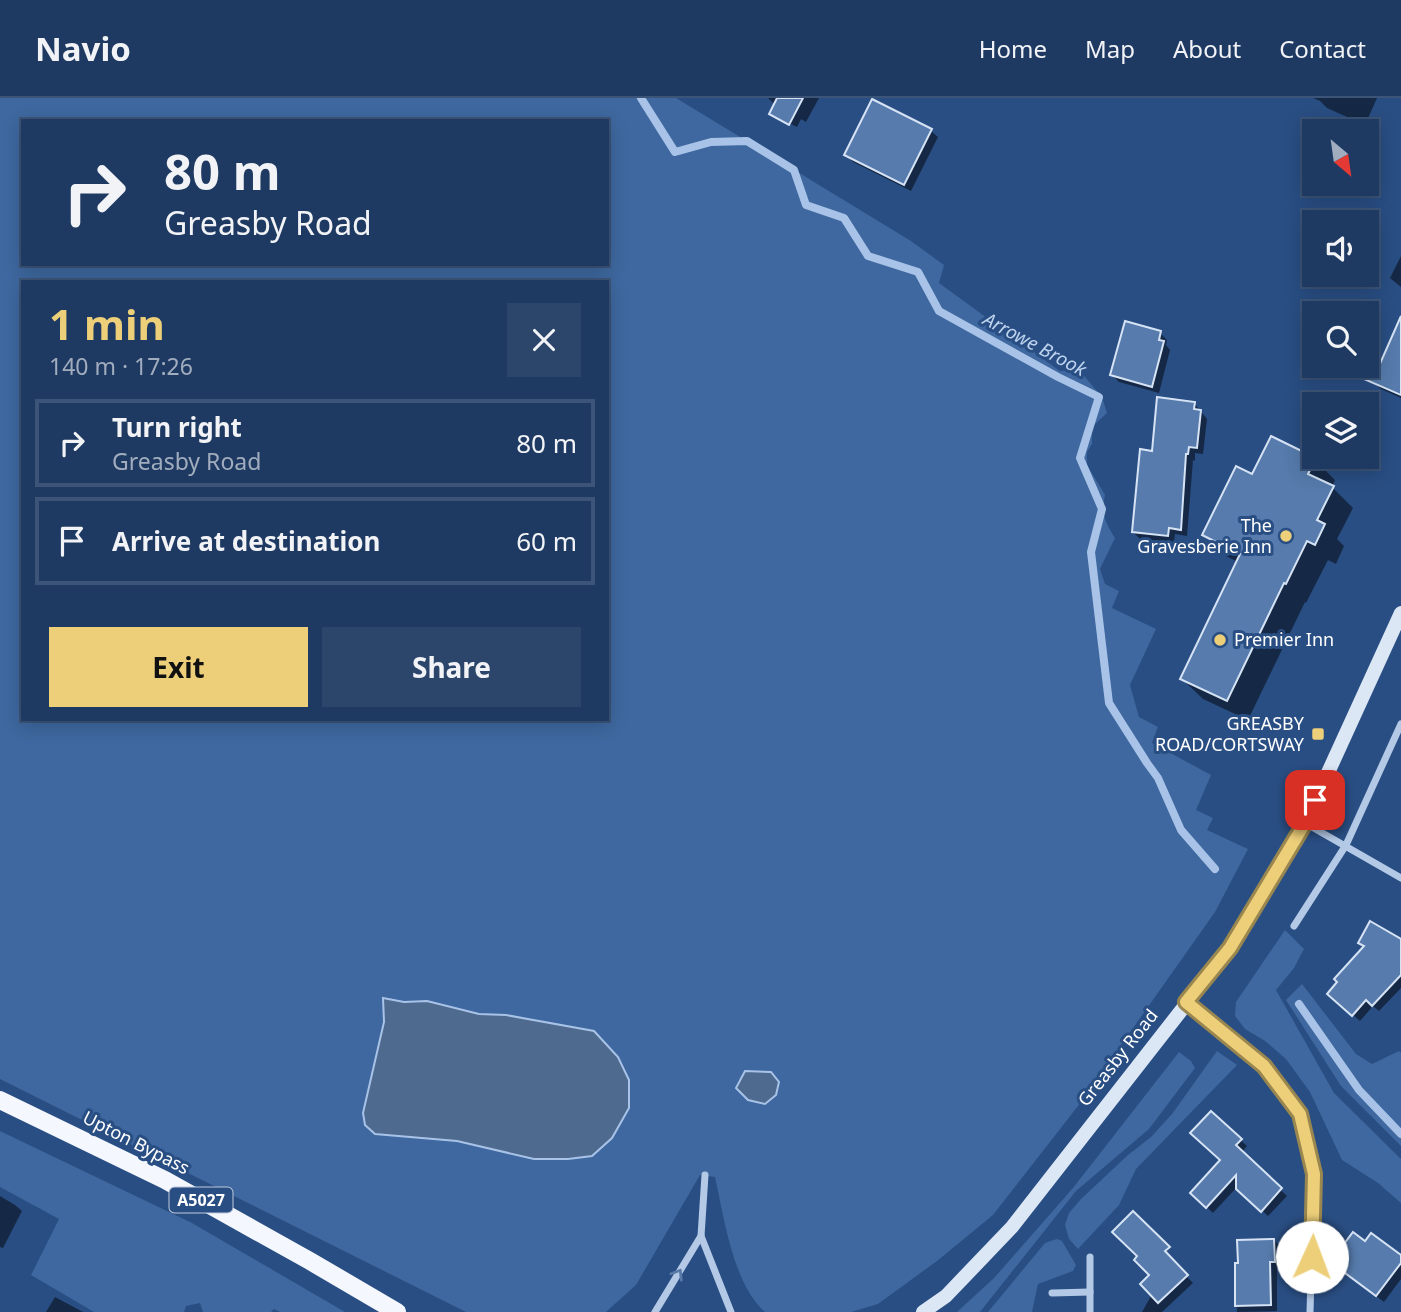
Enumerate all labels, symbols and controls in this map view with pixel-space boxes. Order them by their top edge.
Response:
text: Navio [35,26,131,71]
text: Home [979,32,1047,65]
text: Map [1085,32,1135,65]
text: About [1173,32,1241,65]
text: Contact [1279,32,1366,65]
north arrow [1302,119,1379,196]
map controls [1302,119,1379,469]
text: 80 m [164,138,281,204]
icon: right [49,147,140,238]
text: Greasby Road [164,201,372,244]
button: sound [1302,210,1379,287]
text: 1 min [49,295,165,352]
button: search [1302,301,1379,378]
button: close [507,303,581,377]
water label: Arrowe Brook [977,305,1092,382]
text: 140 m · 17:26 [49,350,193,382]
button: layers [1302,392,1379,469]
text: Turn right [112,409,242,445]
icon: right [53,424,91,462]
text: 80 m [516,425,577,461]
text: Greasby Road [112,445,261,477]
place label: The Gravesberie Inn [1137,513,1272,558]
icon: arrive [53,522,91,560]
text: Arrive at destination [112,523,381,559]
text: 60 m [516,523,577,559]
marker: The Gravesberie Inn [1278,528,1294,544]
button: Exit [49,627,308,707]
button: Share [322,627,581,707]
place label: Premier Inn [1234,627,1334,651]
marker: Premier Inn [1212,632,1228,648]
place label: GREASBY ROAD/CORTSWAY [1155,711,1305,756]
marker: GREASBY ROAD/CORTSWAY [1310,726,1326,742]
pin [1285,770,1345,830]
icon: arrive [1296,781,1334,819]
street label: Greasby Road [1072,1004,1163,1111]
street label: Upton Bypass [79,1105,194,1179]
road number: A5027 [170,1188,232,1212]
position arrow [1275,1220,1349,1294]
one-way arrow [669,1268,682,1281]

